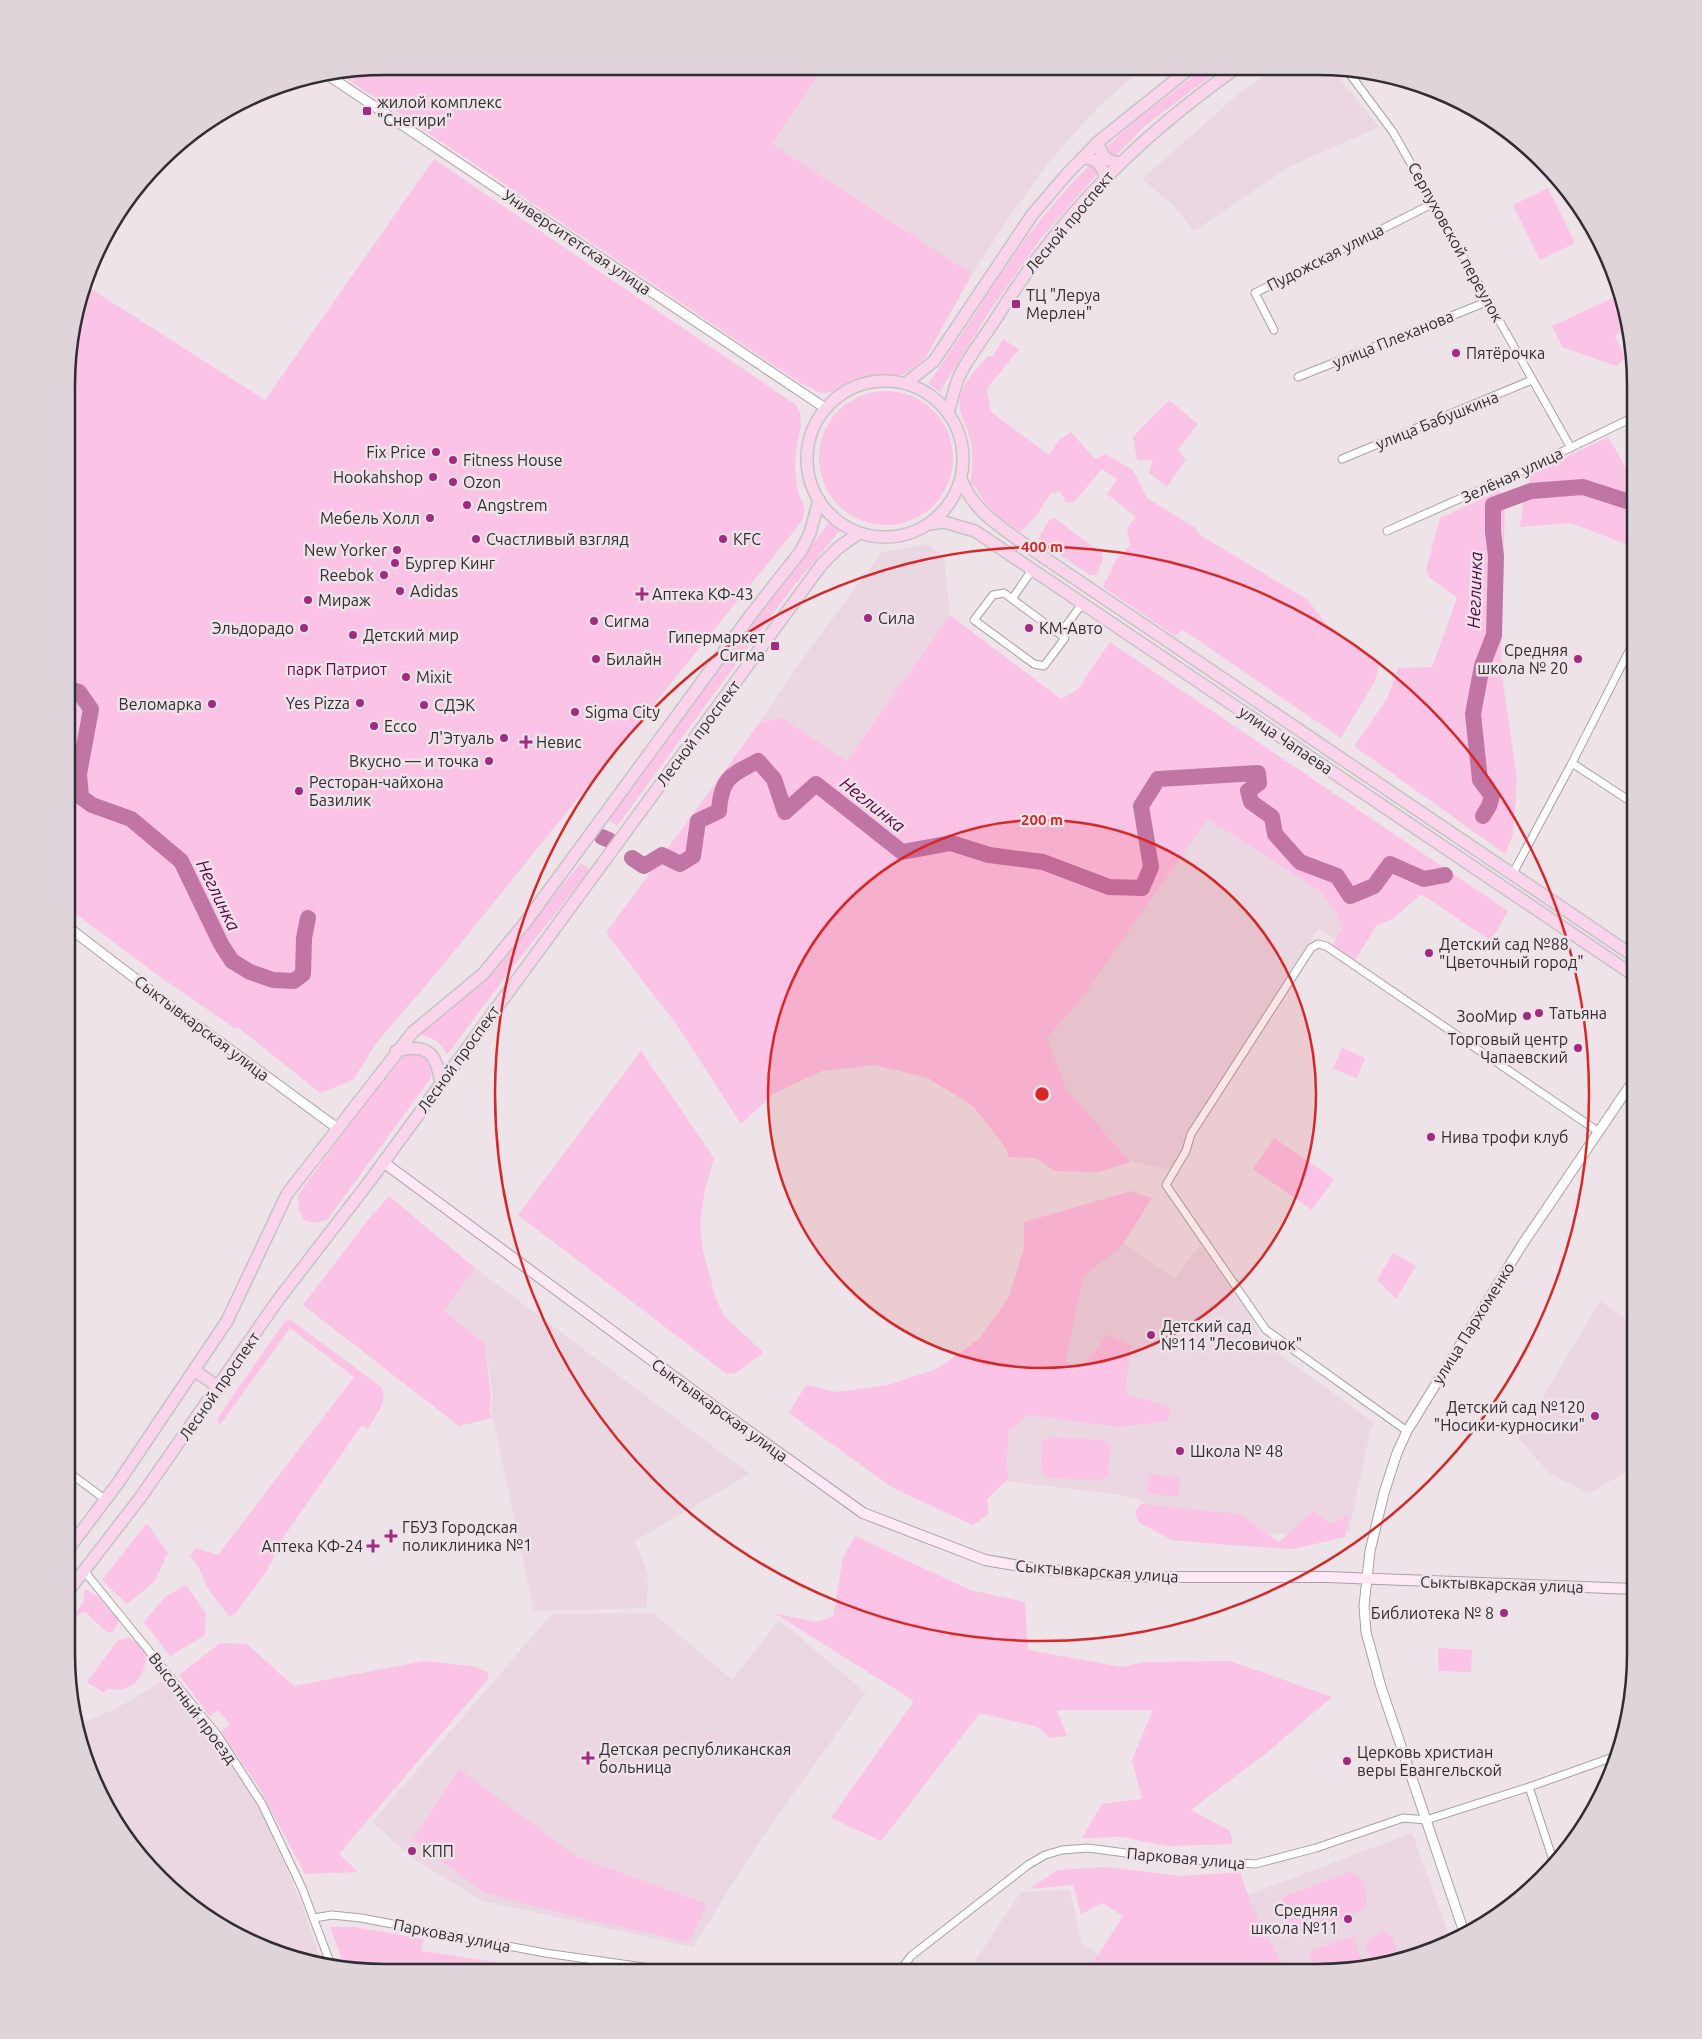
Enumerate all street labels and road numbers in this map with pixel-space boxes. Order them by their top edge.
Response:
street label: Серпуховской переулок [1405,159,1507,325]
street label: Лесной проспект [1021,167,1117,277]
street label: Университетская улица [500,186,654,298]
street label: Пудожская улица [1264,220,1386,294]
street label: улица Плеханова [1330,307,1456,371]
street label: улица Бабушкина [1373,387,1501,453]
street label: Зелёная улица [1459,444,1565,506]
street label: Лесной проспект [652,677,744,789]
street label: улица Чапаева [1236,702,1336,778]
street label: Сыктывкарская улица [131,972,273,1084]
street label: Лесной проспект [413,1002,503,1116]
street label: улица Пархоменко [1428,1259,1518,1387]
street label: Лесной проспект [175,1328,263,1444]
street label: Сыктывкарская улица [649,1355,791,1465]
street label: Сыктывкарская улица [1015,1556,1179,1586]
street label: Сыктывкарская улица [1420,1572,1584,1596]
street label: Высотный проезд [145,1649,241,1767]
street label: Парковая улица [1126,1844,1246,1872]
street label: Парковая улица [392,1915,512,1955]

